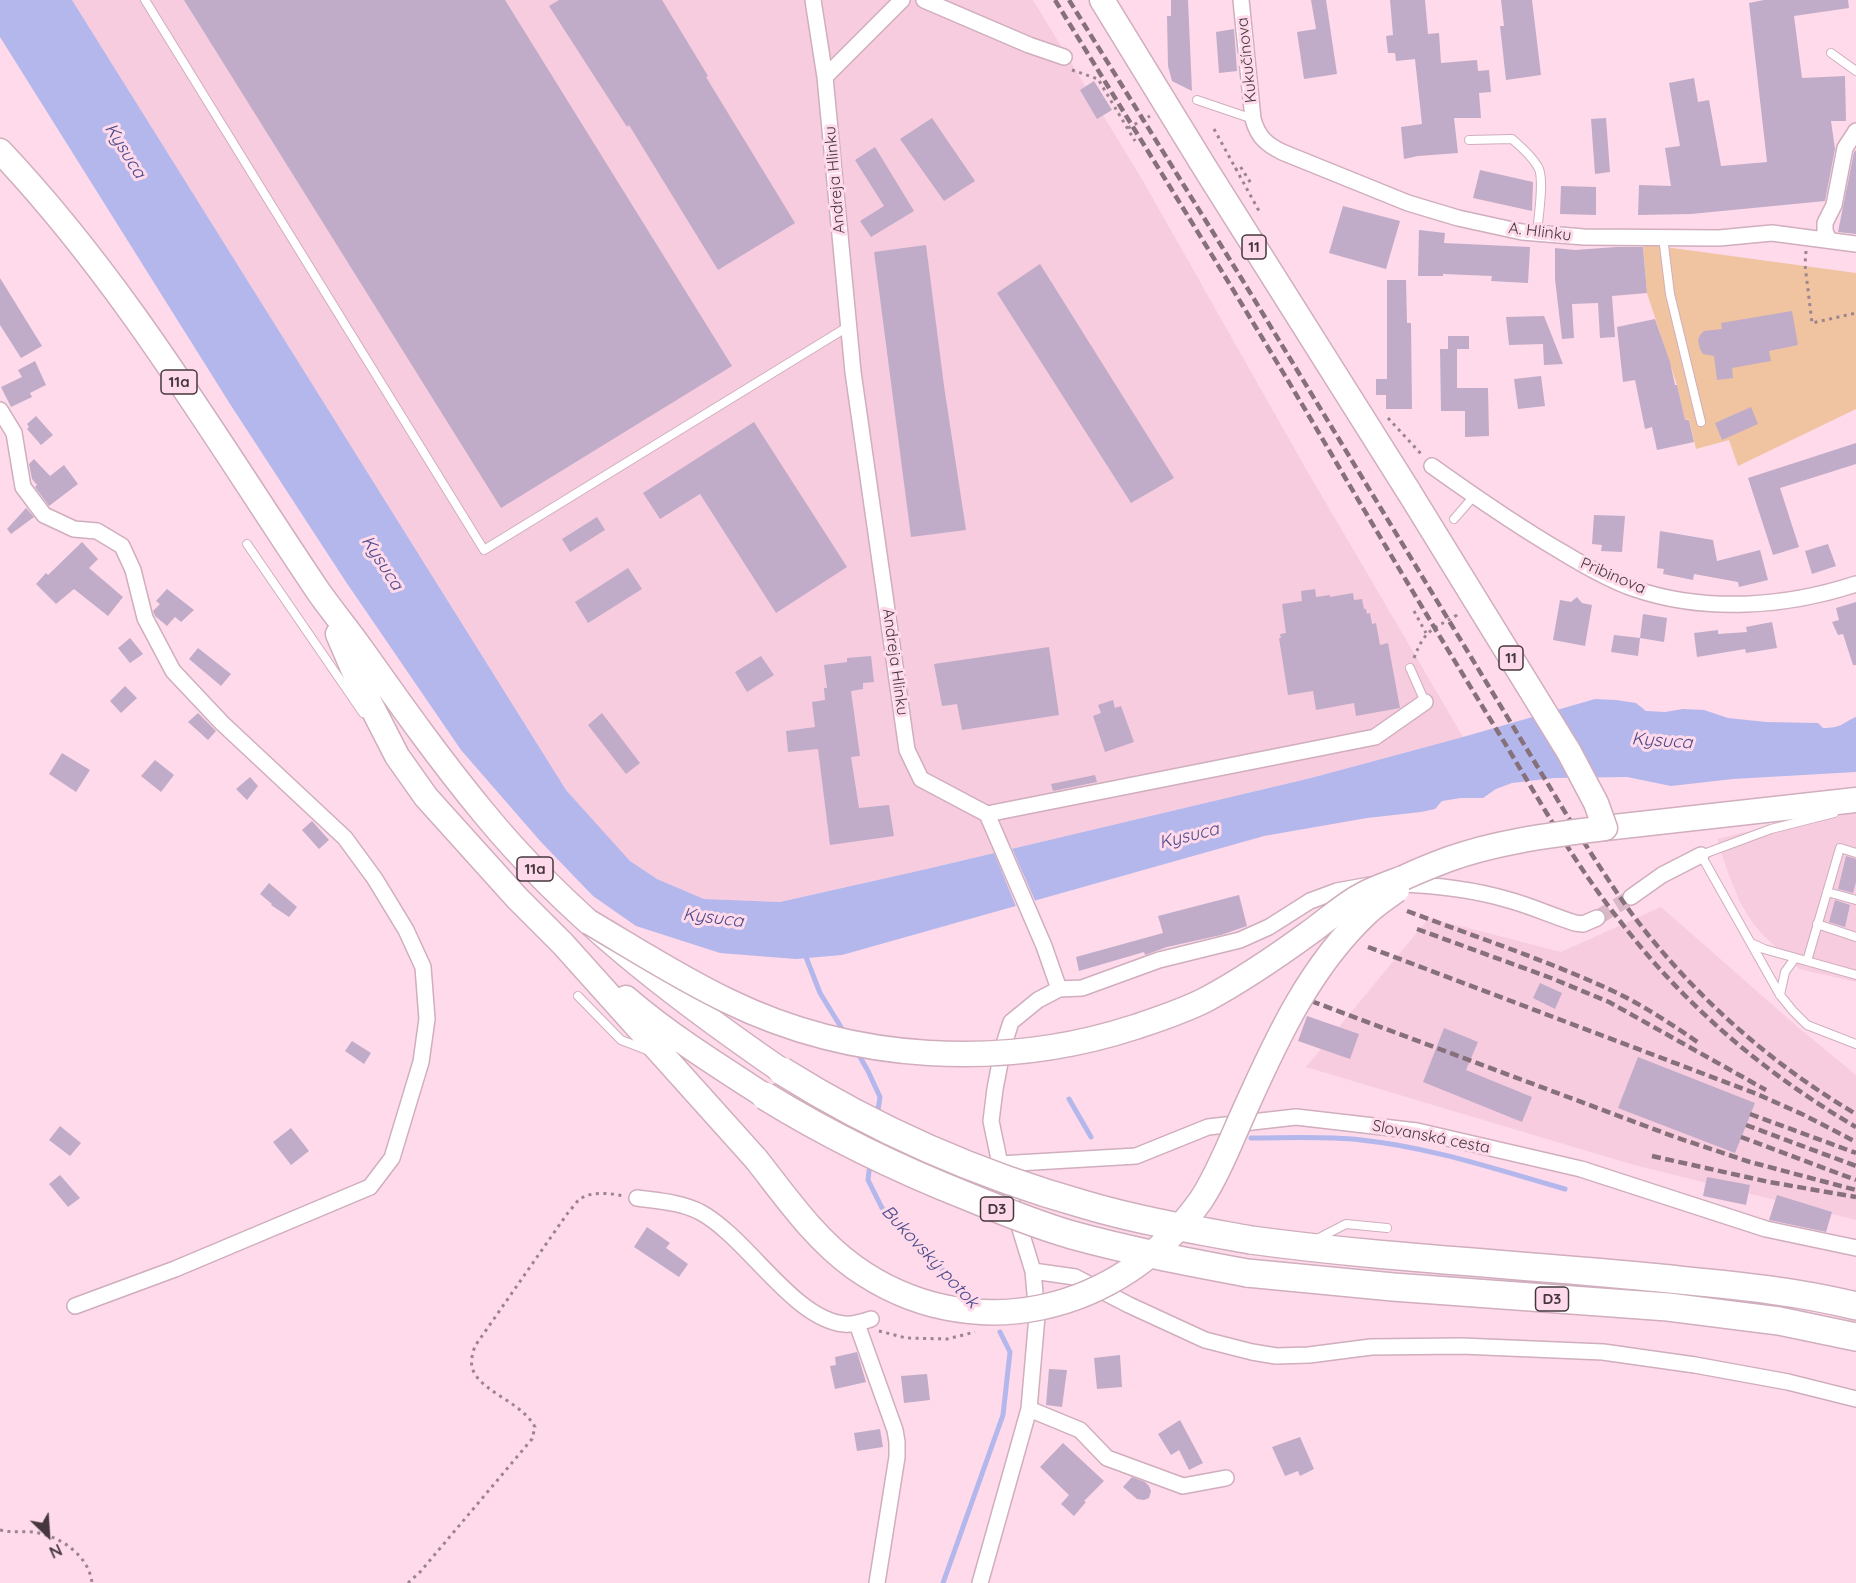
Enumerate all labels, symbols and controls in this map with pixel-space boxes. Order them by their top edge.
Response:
street label: Kukučínova [1233,16,1261,104]
water label: Kysuca [100,120,150,182]
street label: Andreja Hlinku [821,125,849,235]
street label: A. Hlinku [1508,219,1572,245]
road number: 11 [1242,235,1266,259]
road number: 11a [161,370,197,394]
water label: Kysuca [356,532,408,594]
street label: Pribinova [1577,554,1649,598]
street label: Andreja Hlinku [878,607,912,717]
road number: 11 [1499,646,1523,670]
water label: Kysuca [1631,728,1693,754]
water label: Kysuca [1157,818,1221,854]
road number: 11a [517,857,553,881]
water label: Kysuca [682,904,744,932]
street label: Slovanská cesta [1371,1116,1491,1158]
road number: D3 [980,1197,1014,1221]
water label: Bukovský potok [877,1201,983,1313]
road number: D3 [1536,1287,1568,1311]
north arrow [18,1505,78,1565]
text: N [46,1540,65,1563]

